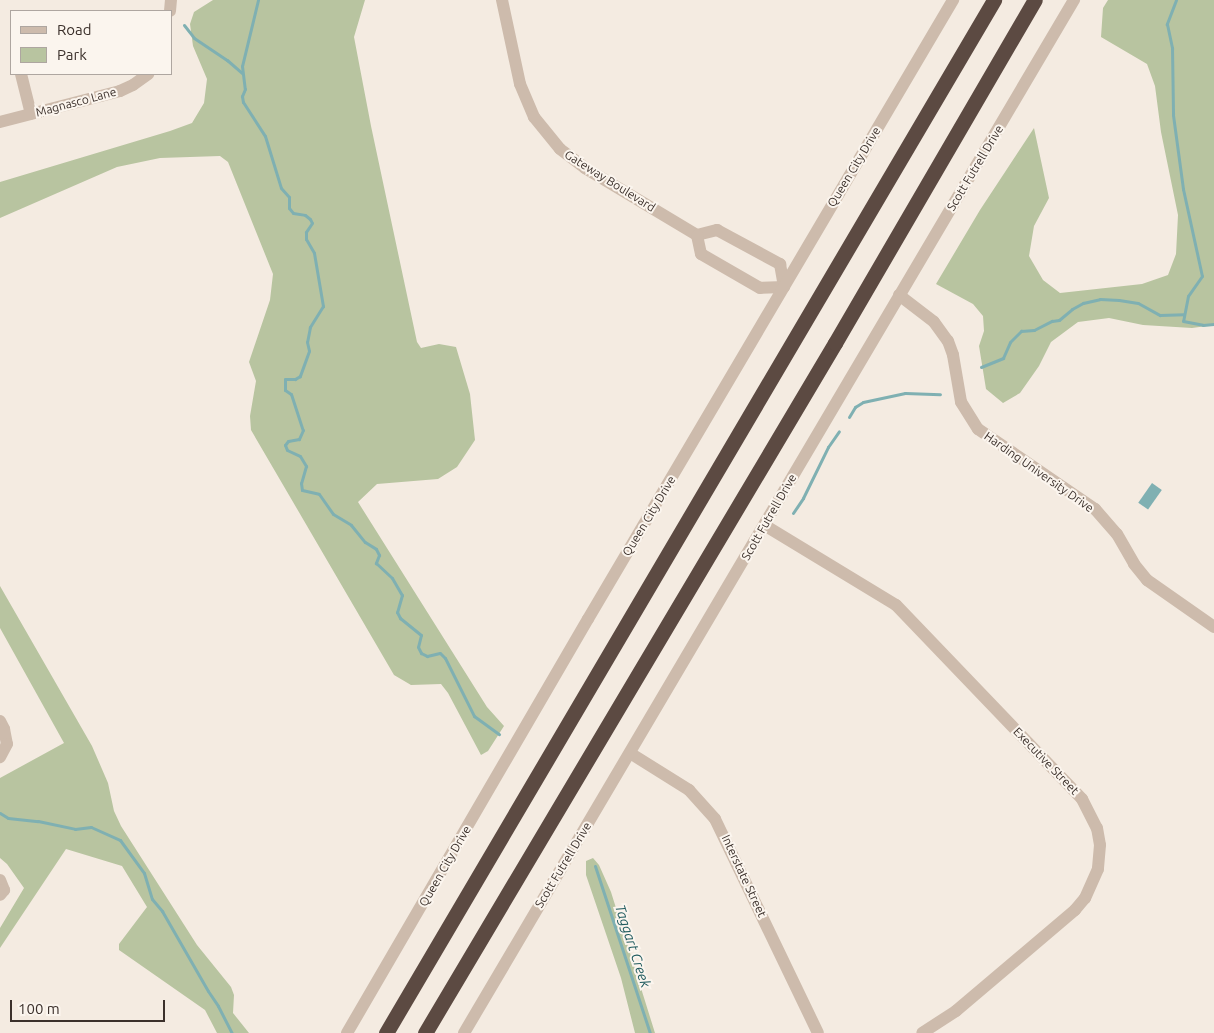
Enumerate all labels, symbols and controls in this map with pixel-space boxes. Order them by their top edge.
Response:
legend [10,10,172,75]
text: Road [57,21,92,38]
text: Park [57,46,87,63]
street label: Magnasco Lane [34,84,118,120]
street label: Scott Futrell Drive [944,123,1006,213]
street label: Queen City Drive [824,124,884,210]
street label: Gateway Boulevard [562,147,658,215]
street label: Harding University Drive [982,429,1096,515]
street label: Scott Futrell Drive [738,471,800,563]
street label: Queen City Drive [619,473,679,559]
street label: Executive Street [1010,724,1082,798]
street label: Scott Futrell Drive [532,820,594,910]
street label: Queen City Drive [416,823,474,909]
street label: Interstate Street [719,832,769,920]
water label: Taggart Creek [612,902,654,990]
scale bar [12,990,168,1022]
text: 100 m [18,1000,60,1017]

